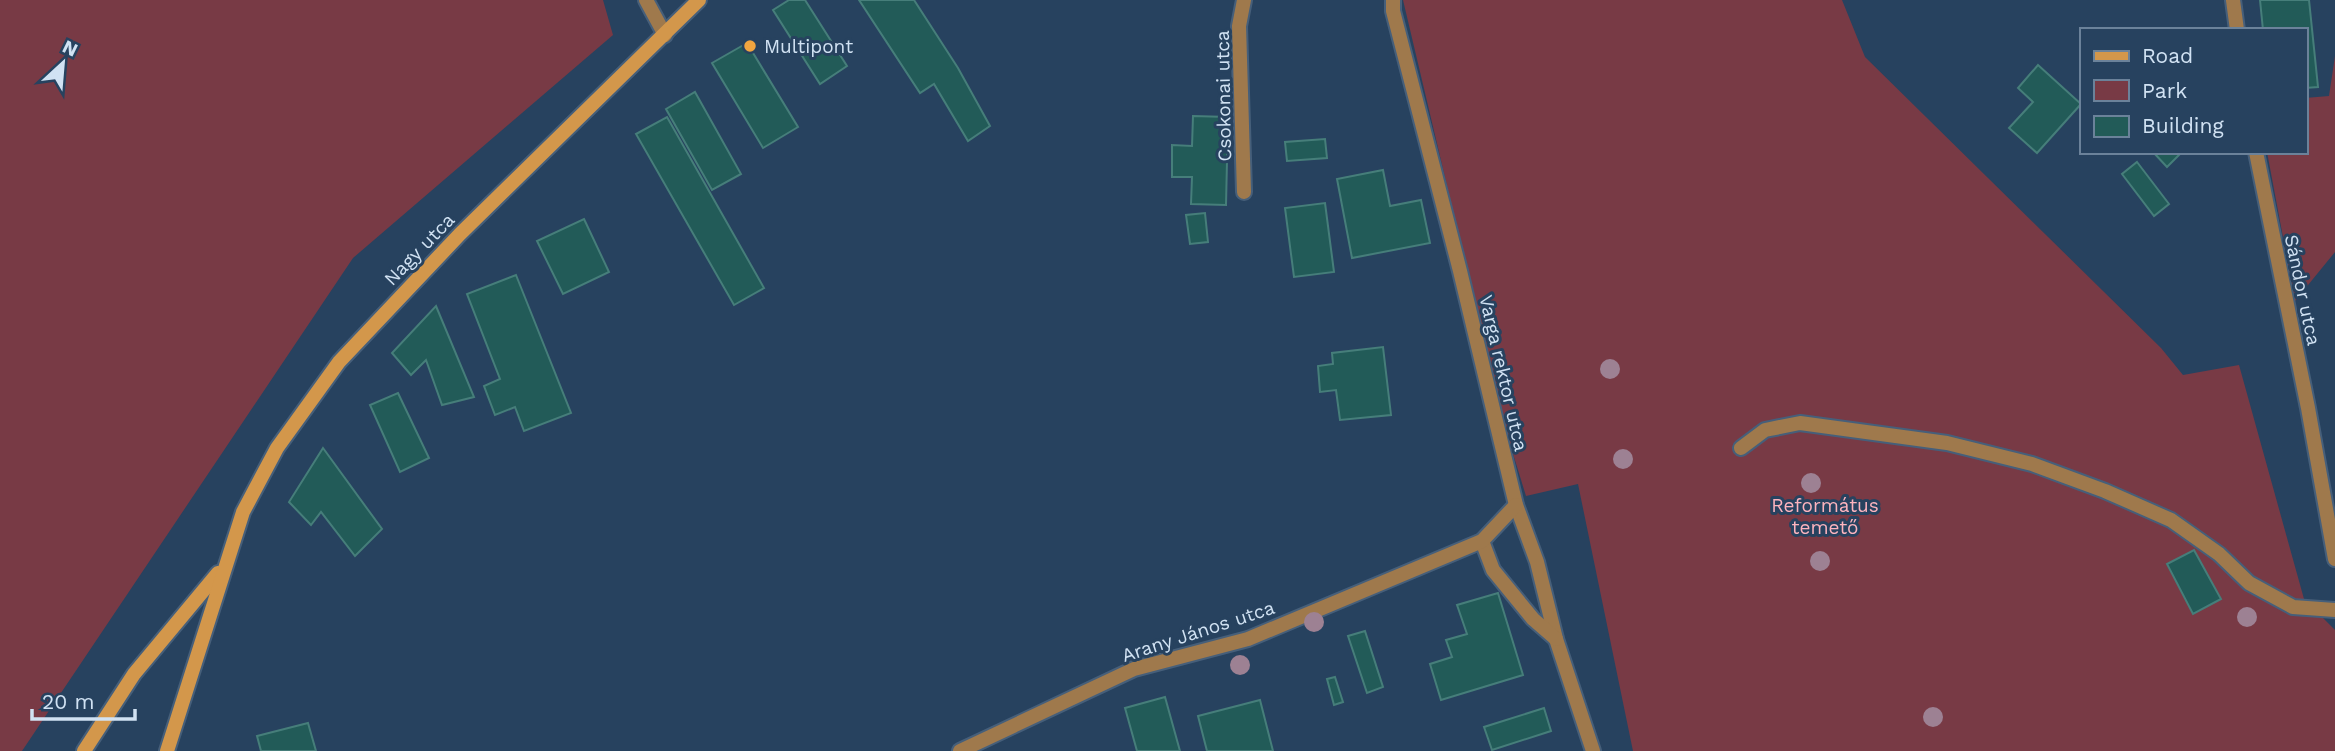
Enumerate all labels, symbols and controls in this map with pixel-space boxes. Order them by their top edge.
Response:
north arrow [28,28,98,98]
legend [2080,28,2307,154]
street label: Csokonai utca [1211,30,1236,162]
text: N [59,35,82,62]
place label: Multipont [764,35,853,58]
marker: Multipont [742,38,758,54]
text: Road [2142,43,2193,68]
text: Park [2142,78,2187,103]
text: Building [2142,113,2224,138]
street label: Nagy utca [379,208,460,290]
street label: Sándor utca [2280,233,2326,348]
street label: Varga rektor utca [1474,293,1533,454]
park label: Református temető [1771,494,1879,539]
street label: Arany János utca [1119,596,1278,667]
scale bar [32,678,135,722]
text: 20 m [42,689,94,714]

